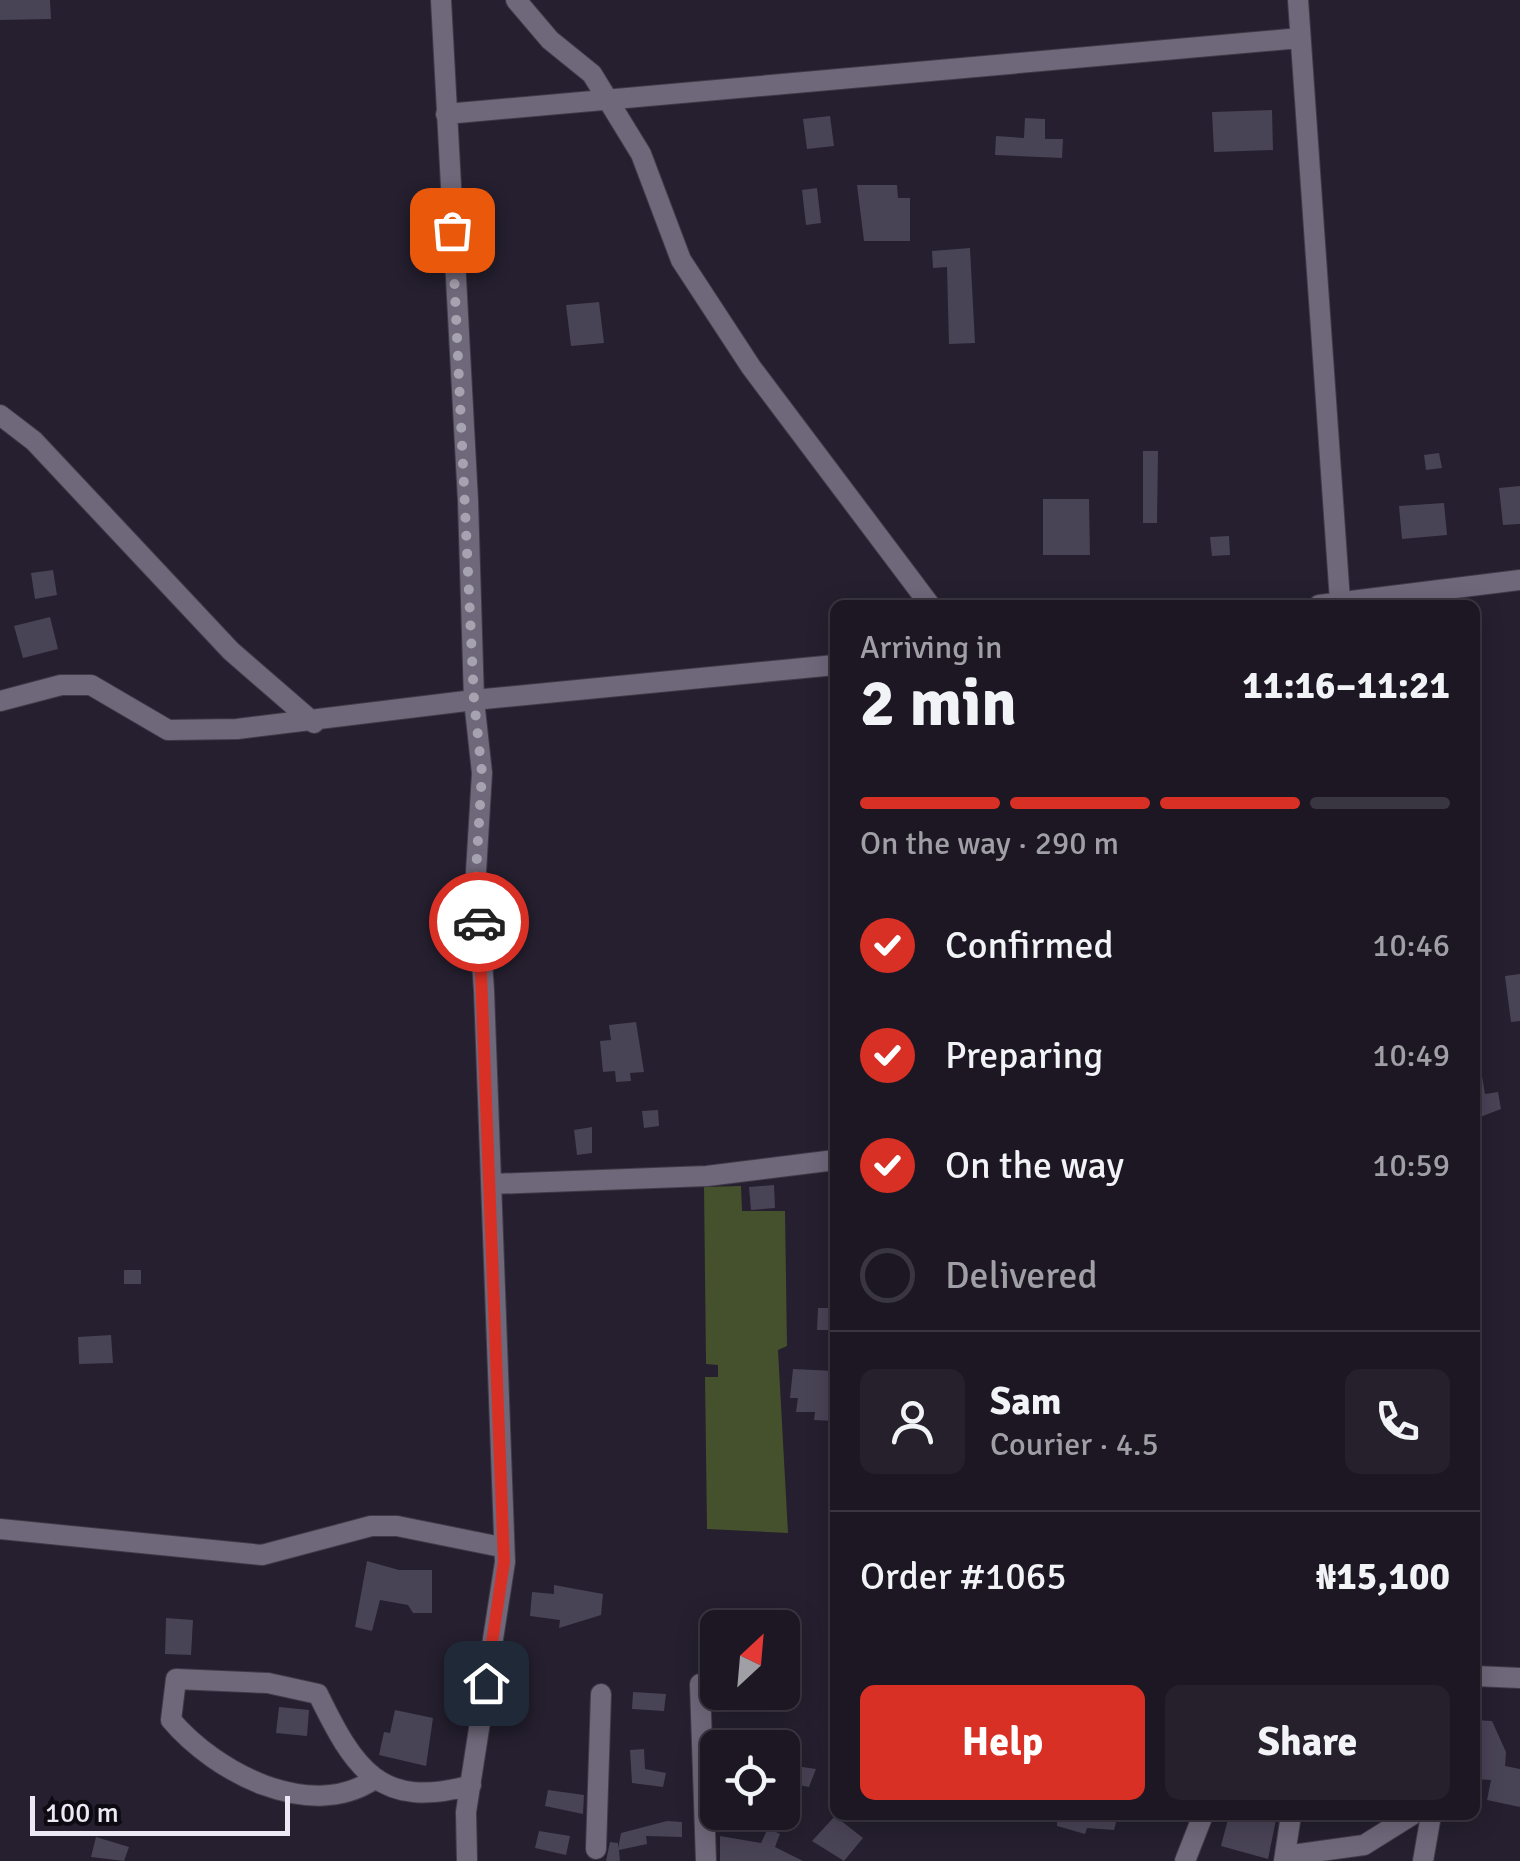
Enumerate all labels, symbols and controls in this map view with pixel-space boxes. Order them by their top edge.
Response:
pin [410,188,495,273]
icon: bag [425,203,480,258]
text: Arriving in [860,628,1002,667]
text: 11:16–11:21 [1242,662,1450,709]
text: 2 min [860,664,1017,744]
text: On the way · 290 m [860,824,1119,863]
courier [429,872,529,972]
icon: car [452,895,507,950]
icon: check [860,918,915,973]
text: Confirmed [945,922,1114,969]
text: 10:46 [1372,926,1450,965]
icon: check [860,1028,915,1083]
text: Preparing [945,1032,1103,1079]
text: 10:49 [1372,1036,1450,1075]
icon: check [860,1138,915,1193]
text: On the way [945,1142,1124,1189]
text: 10:59 [1372,1146,1450,1185]
text: Delivered [945,1252,1098,1299]
button: person [860,1369,965,1474]
button: phone [1345,1369,1450,1474]
text: Sam [990,1378,1061,1425]
text: Courier · 4.5 [990,1425,1159,1464]
text: Order #1065 [860,1553,1067,1600]
text: ₦15,100 [1316,1553,1450,1600]
north arrow [700,1610,800,1710]
map controls [700,1610,800,1830]
pin [444,1641,529,1726]
icon: home [459,1656,514,1711]
button: Help [860,1685,1145,1800]
button: Share [1165,1685,1450,1800]
button: locate [700,1730,800,1830]
scale bar [30,1791,290,1836]
text: 100 m [45,1796,119,1830]

